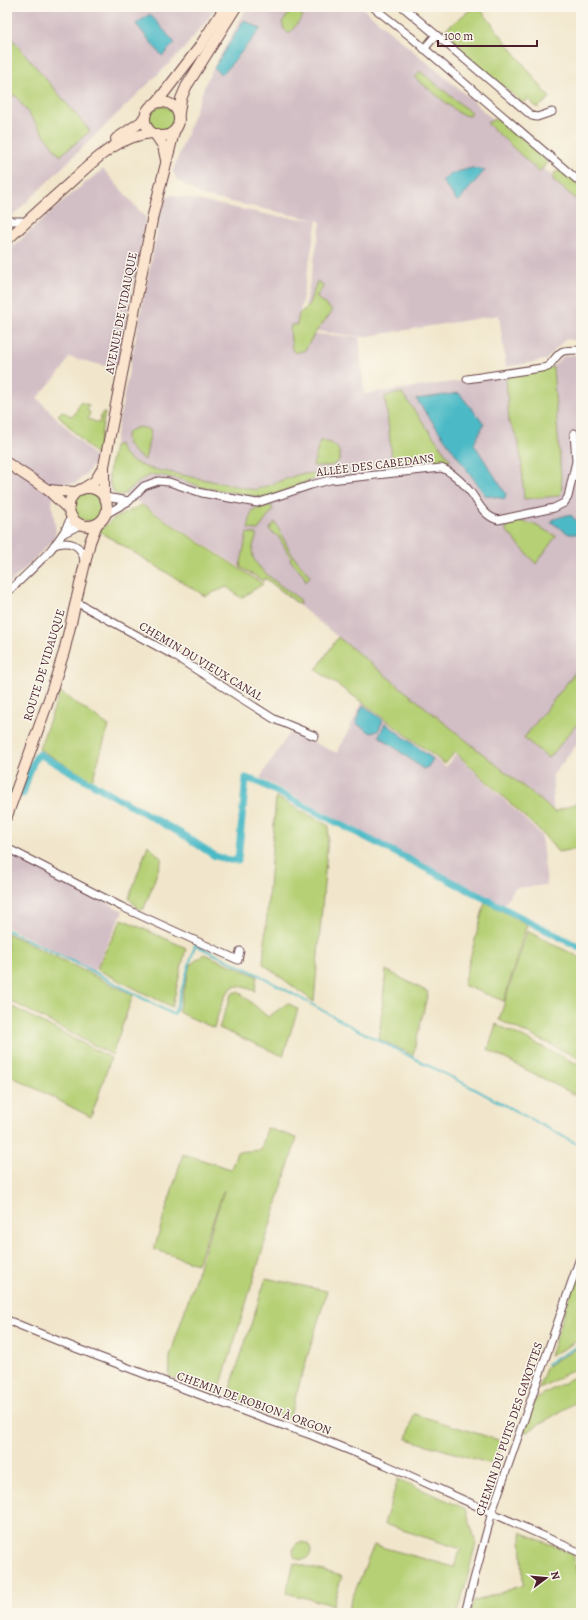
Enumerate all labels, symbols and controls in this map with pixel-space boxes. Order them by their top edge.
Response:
scale bar [438,22,537,48]
text: 100 m [444,28,473,44]
street label: AVENUE DE VIDAUQUE [101,251,141,376]
street label: ALLÉE DES CABEDANS [314,450,435,480]
street label: ROUTE DE VIDAUQUE [19,607,69,723]
street label: CHEMIN DU VIEUX CANAL [136,618,267,705]
street label: CHEMIN DU PUITS DES GAVOTTES [472,1340,546,1518]
street label: CHEMIN DE ROBION À ORGON [175,1368,334,1439]
north arrow [526,1558,566,1598]
text: N [547,1569,563,1581]

